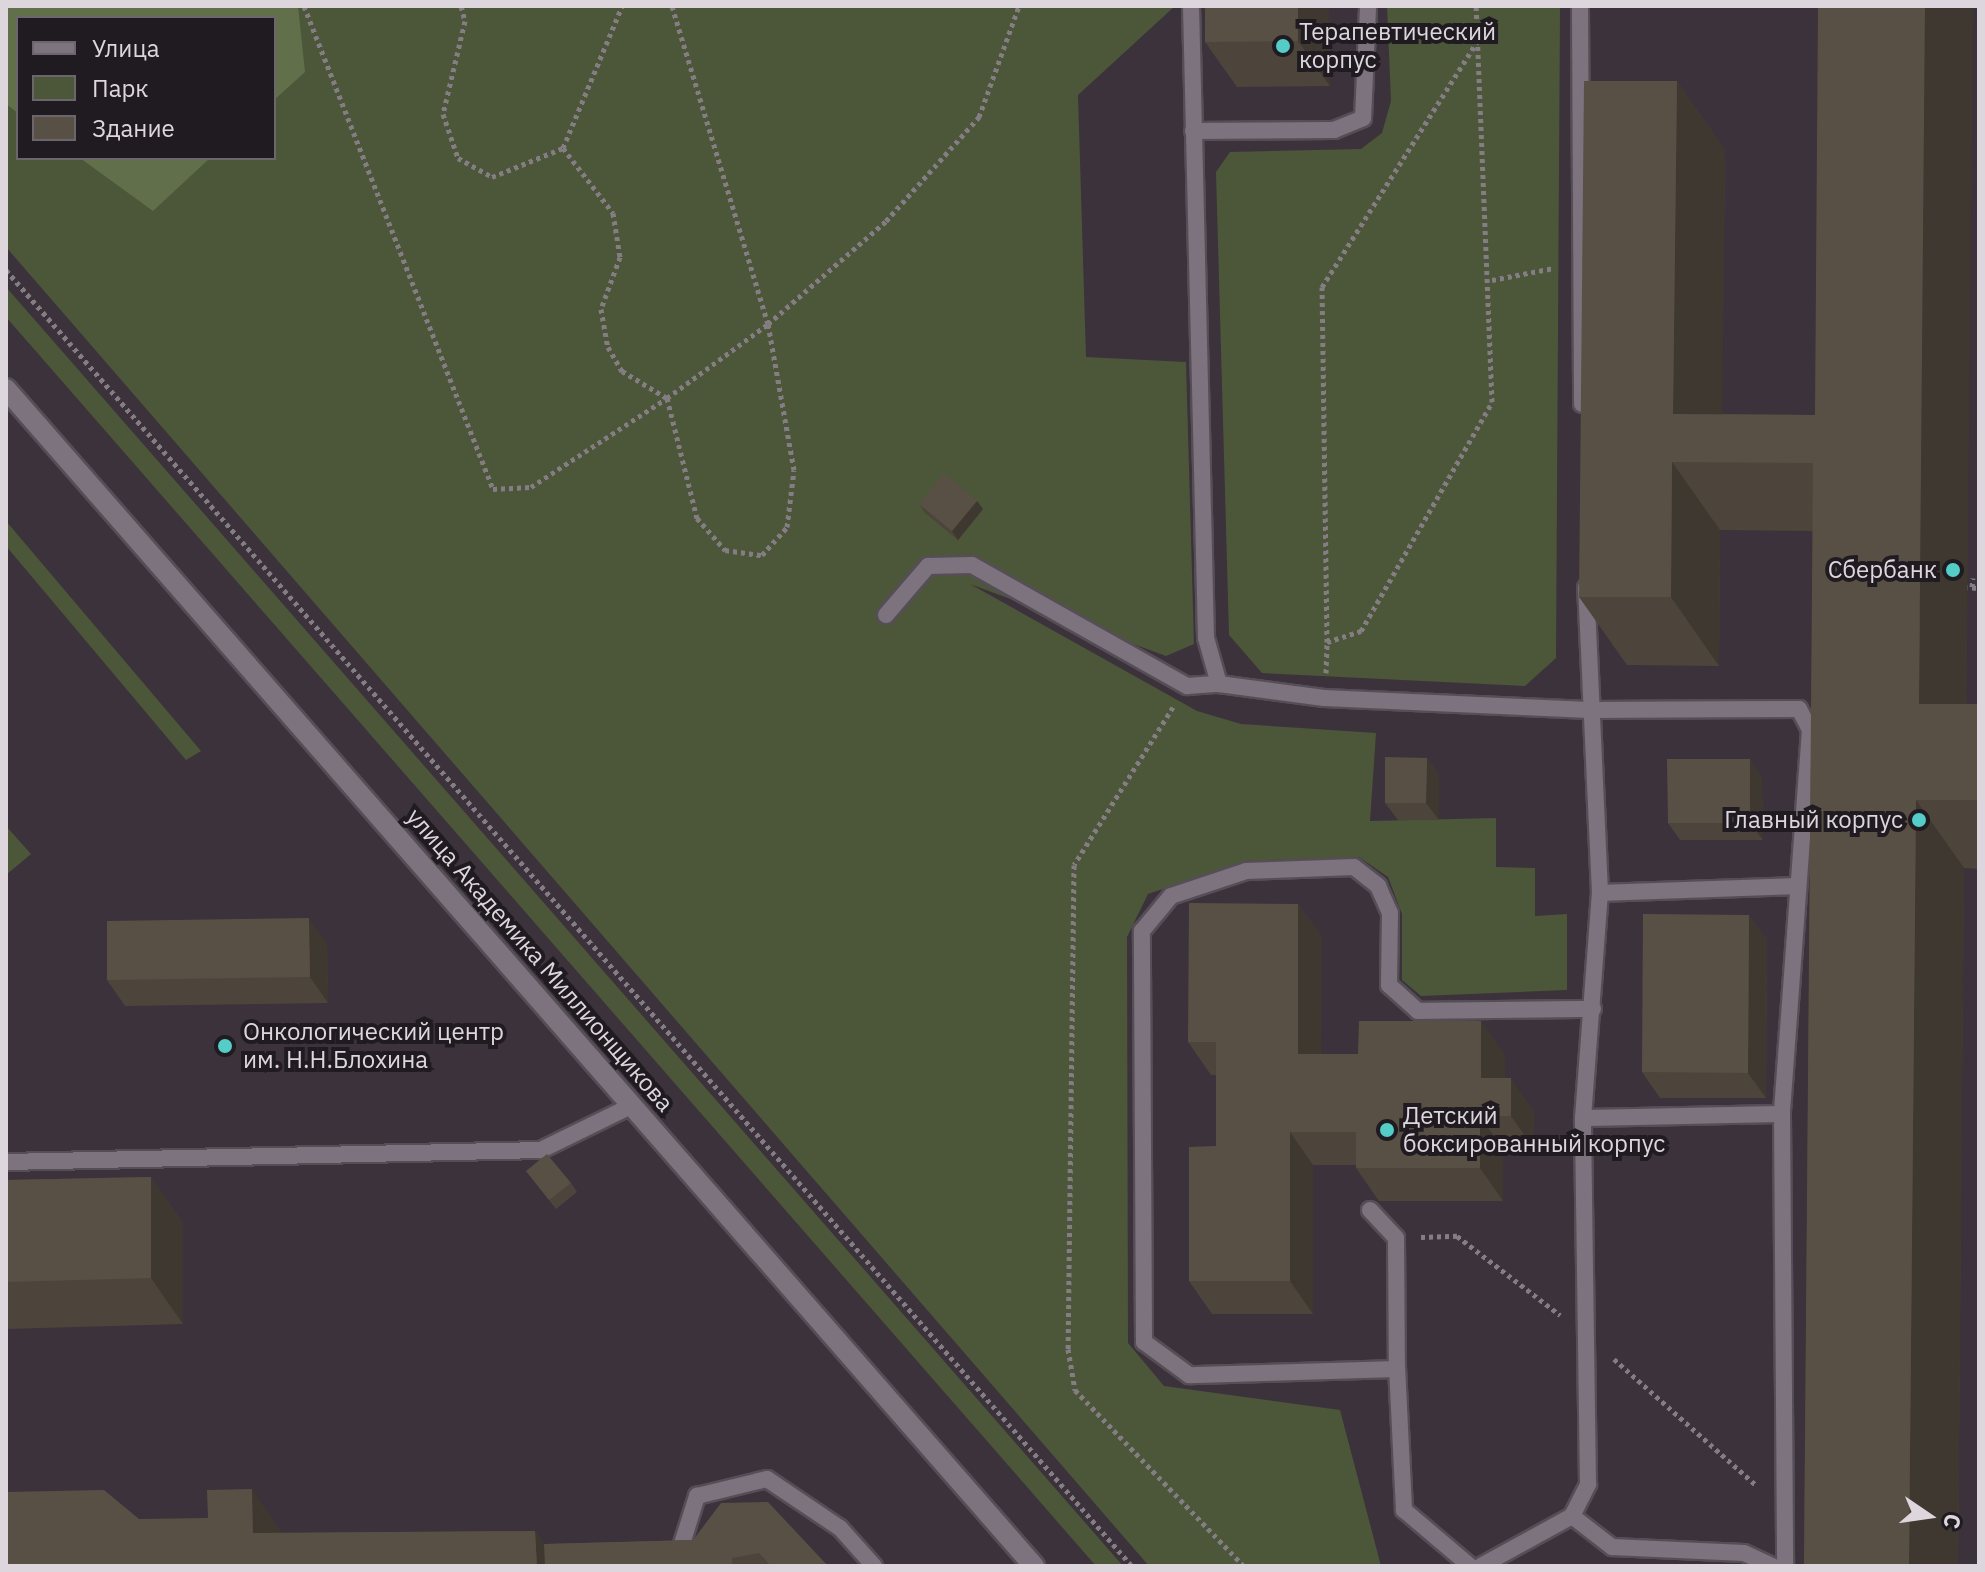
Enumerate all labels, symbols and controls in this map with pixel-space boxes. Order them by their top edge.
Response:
legend [16,16,276,160]
place label: Терапевтический корпус [1299,18,1496,74]
text: Улица [92,32,160,64]
marker: Терапевтический корпус [1274,37,1292,55]
text: Парк [92,72,149,104]
text: Здание [92,112,175,144]
place label: Сбербанк [1828,556,1937,584]
marker: Сбербанк [1944,561,1962,579]
street label: улица Академика Миллионщикова [400,803,680,1117]
place label: Главный корпус [1724,806,1903,834]
marker: Главный корпус [1910,811,1928,829]
place label: Онкологический центр им. Н.Н.Блохина [243,1018,504,1074]
marker: Онкологический центр им. Н.Н.Блохина [214,1035,236,1057]
place label: Детский боксированный корпус [1403,1102,1665,1158]
marker: Детский боксированный корпус [1378,1121,1396,1139]
north arrow [1889,1476,1969,1556]
text: С [1937,1511,1969,1532]

